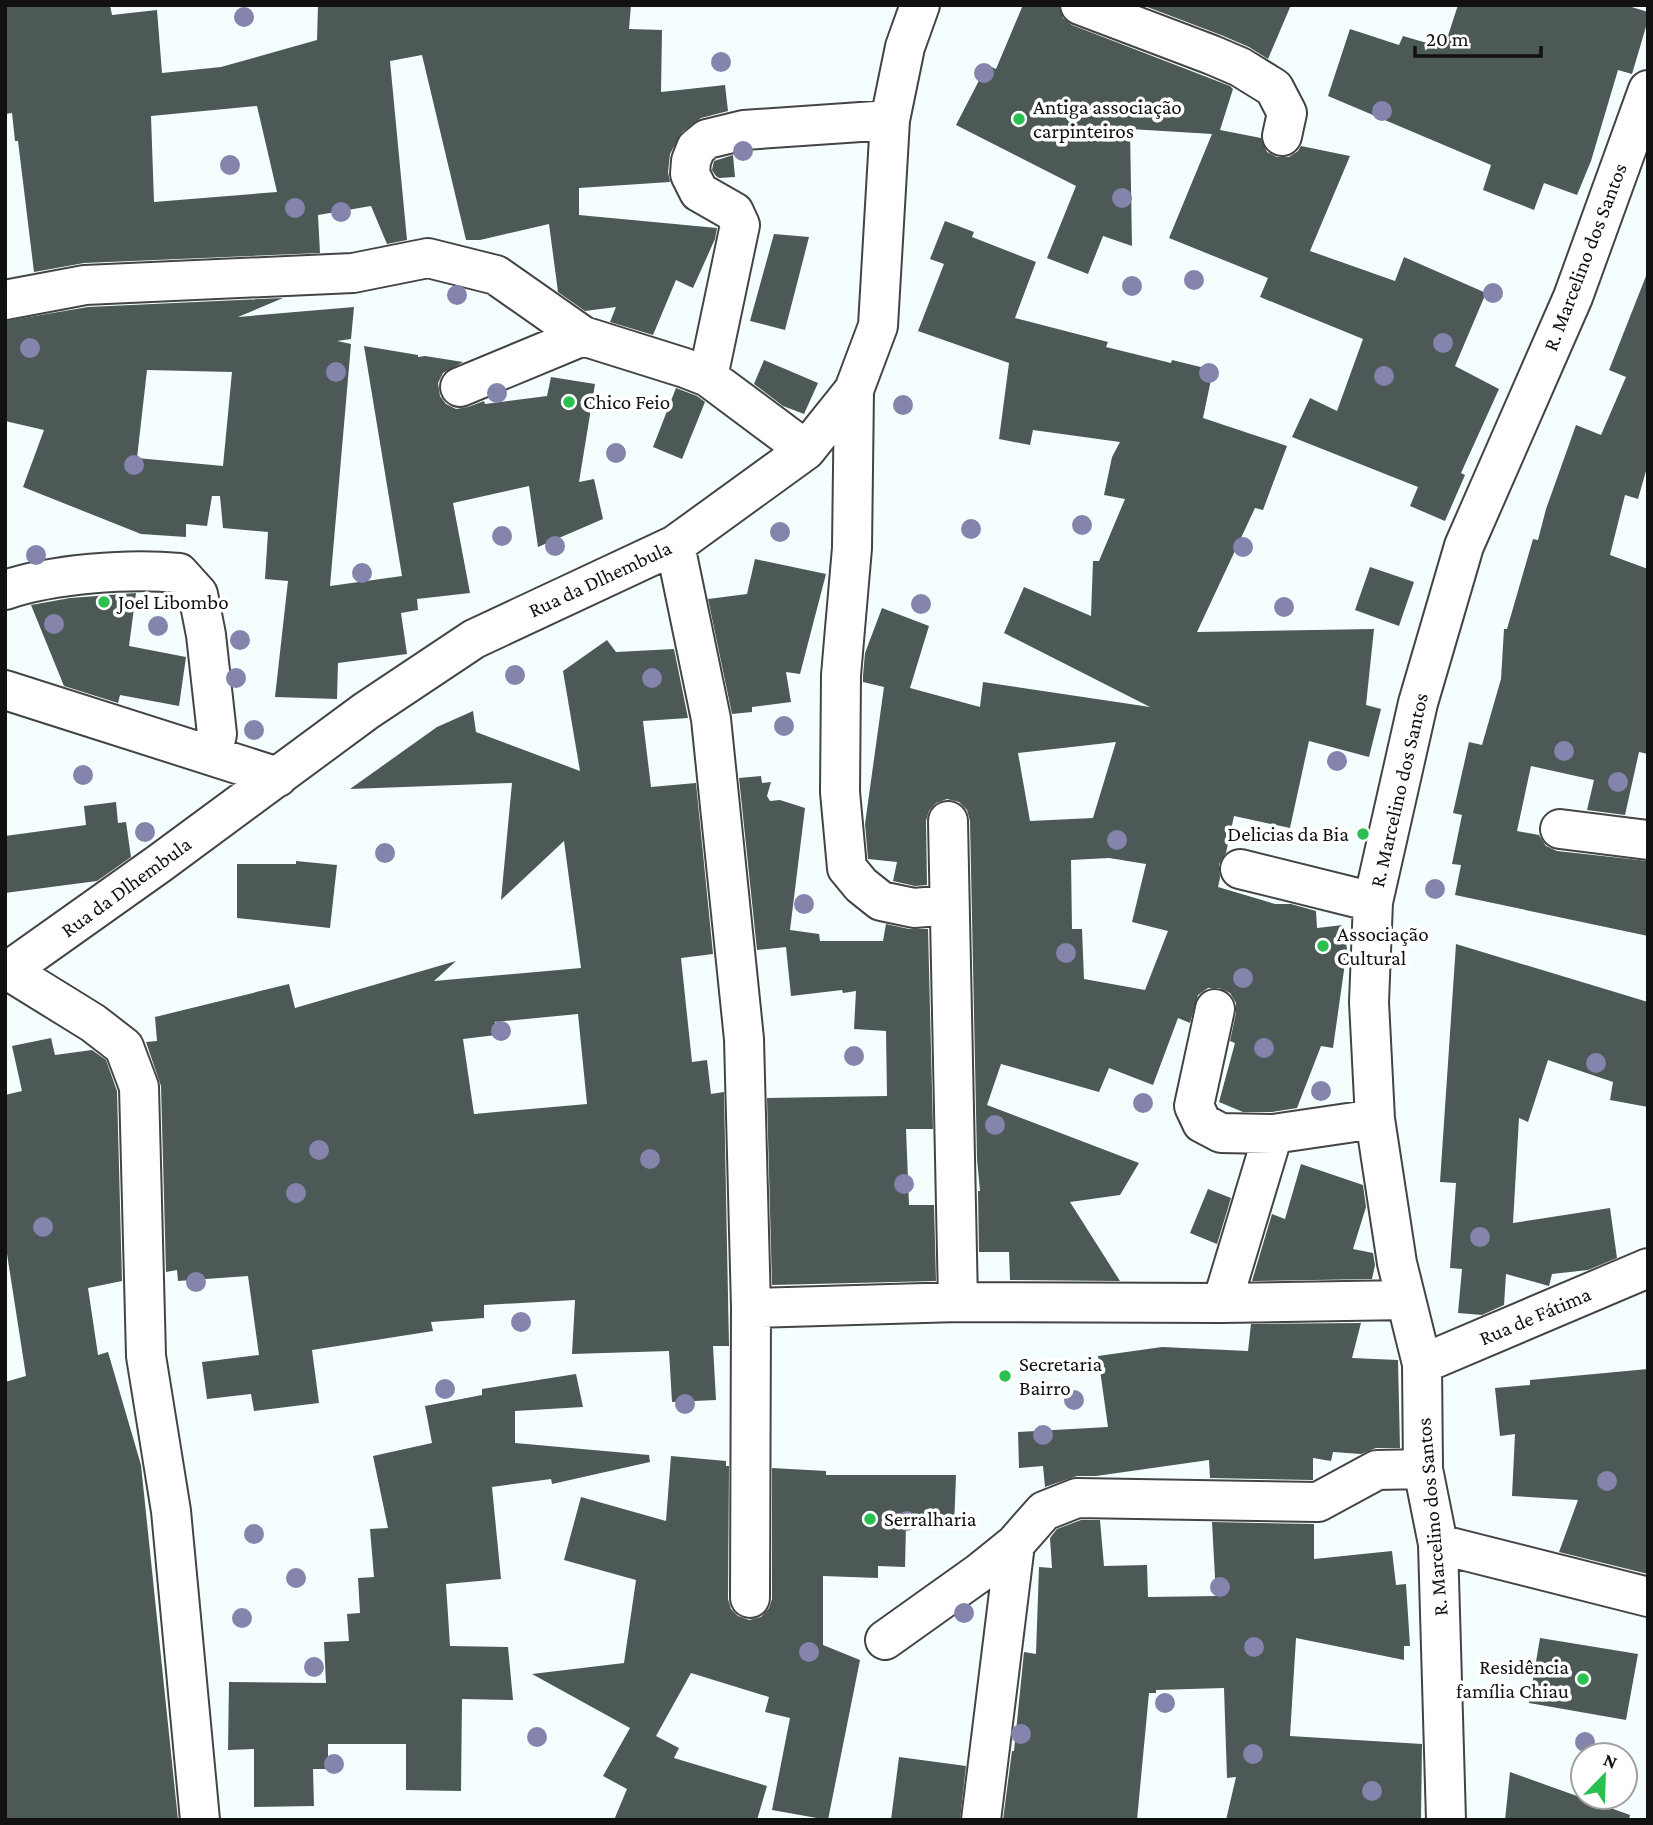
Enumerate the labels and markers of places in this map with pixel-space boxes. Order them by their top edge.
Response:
place label: Antiga associação carpinteiros [1033,95,1182,143]
marker: Antiga associação carpinteiros [1011,111,1027,127]
place label: Chico Feio [583,390,670,414]
marker: Chico Feio [561,394,577,410]
place label: Joel Libombo [116,590,229,614]
marker: Joel Libombo [96,594,112,610]
place label: Delicias da Bia [1227,822,1349,846]
marker: Delicias da Bia [1355,826,1371,842]
place label: Associação Cultural [1337,922,1429,970]
marker: Associação Cultural [1315,938,1331,954]
place label: Secretaria Bairro [1019,1352,1103,1400]
marker: Secretaria Bairro [997,1368,1013,1384]
place label: Serralharia [884,1507,977,1531]
marker: Serralharia [862,1511,878,1527]
place label: Residência família Chiau [1456,1655,1569,1703]
marker: Residência família Chiau [1575,1671,1591,1687]

